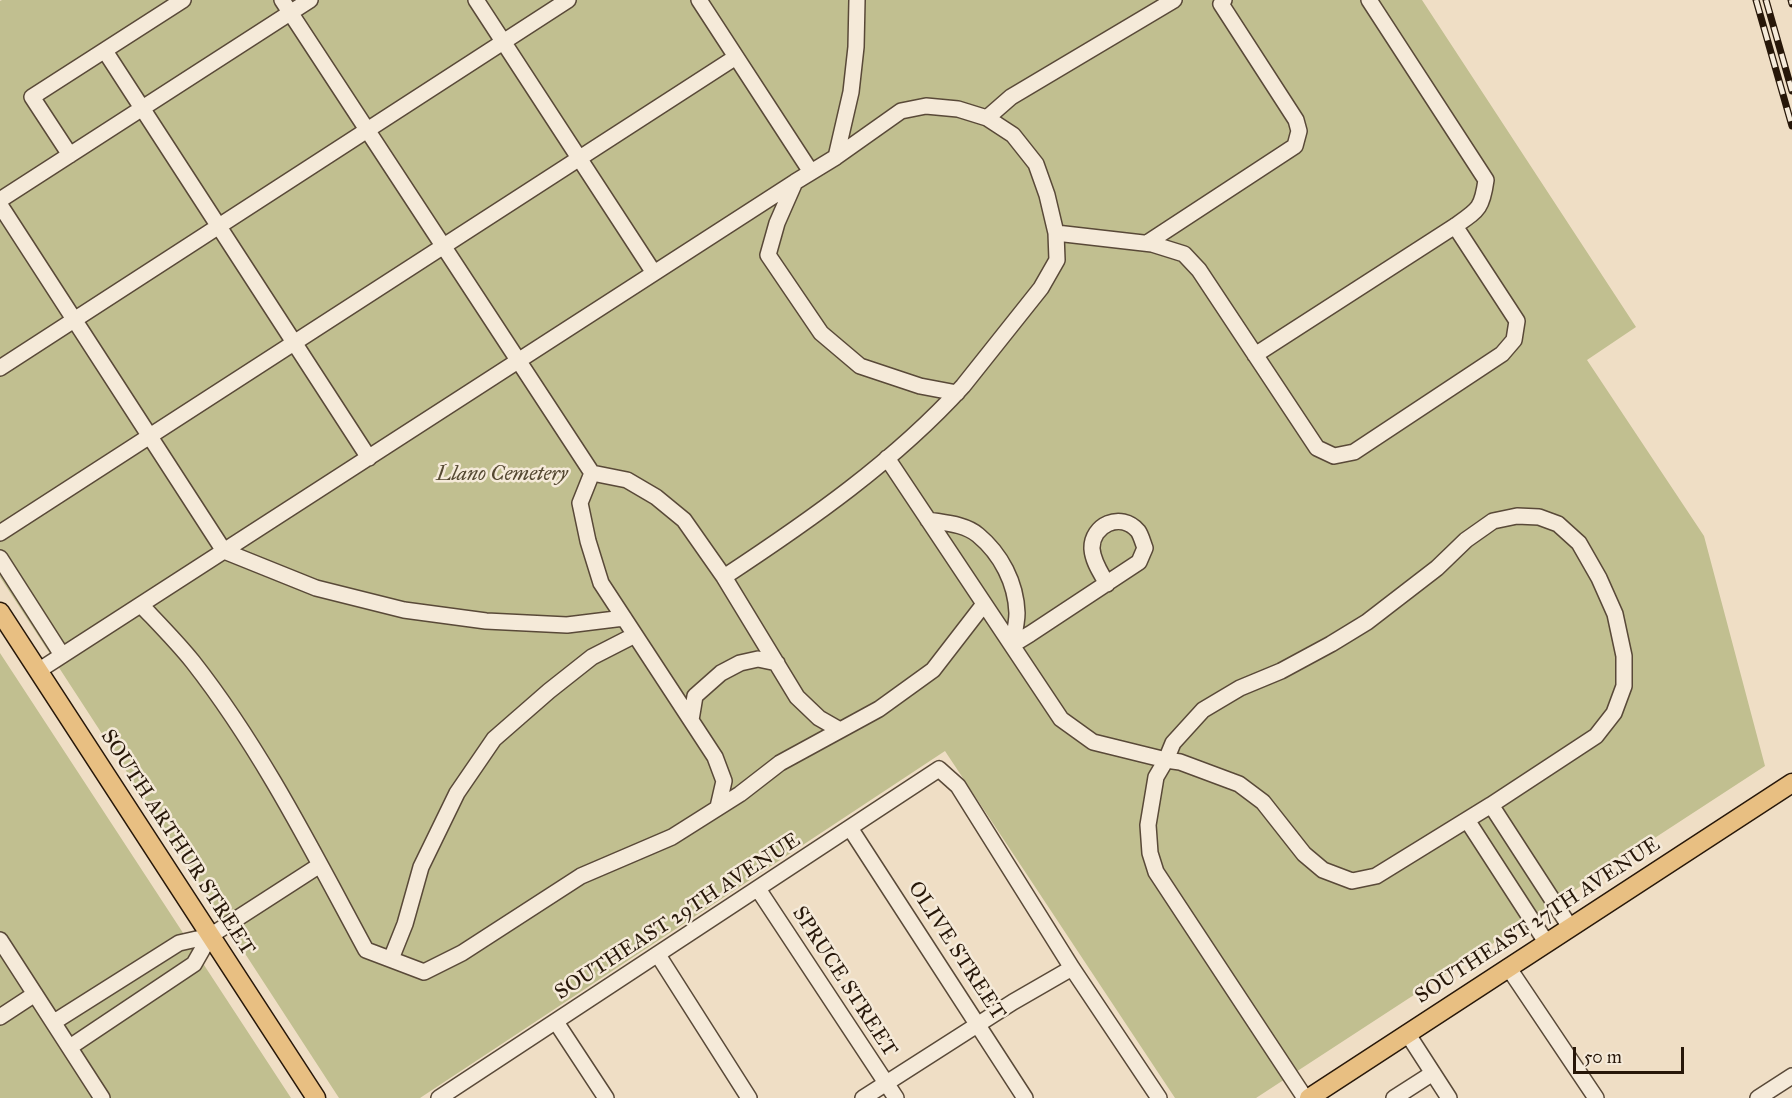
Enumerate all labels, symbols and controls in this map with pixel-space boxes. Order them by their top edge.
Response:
park label: Llano Cemetery [436,462,568,488]
street label: SOUTH ARTHUR STREET [94,725,260,961]
street label: SOUTHEAST 29TH AVENUE [551,828,805,1006]
street label: SOUTHEAST 27TH AVENUE [1411,832,1665,1010]
street label: OLIVE STREET [902,877,1010,1025]
street label: SPRUCE STREET [786,902,902,1062]
scale bar [1576,1035,1687,1073]
text: 50 m [1584,1046,1622,1068]

